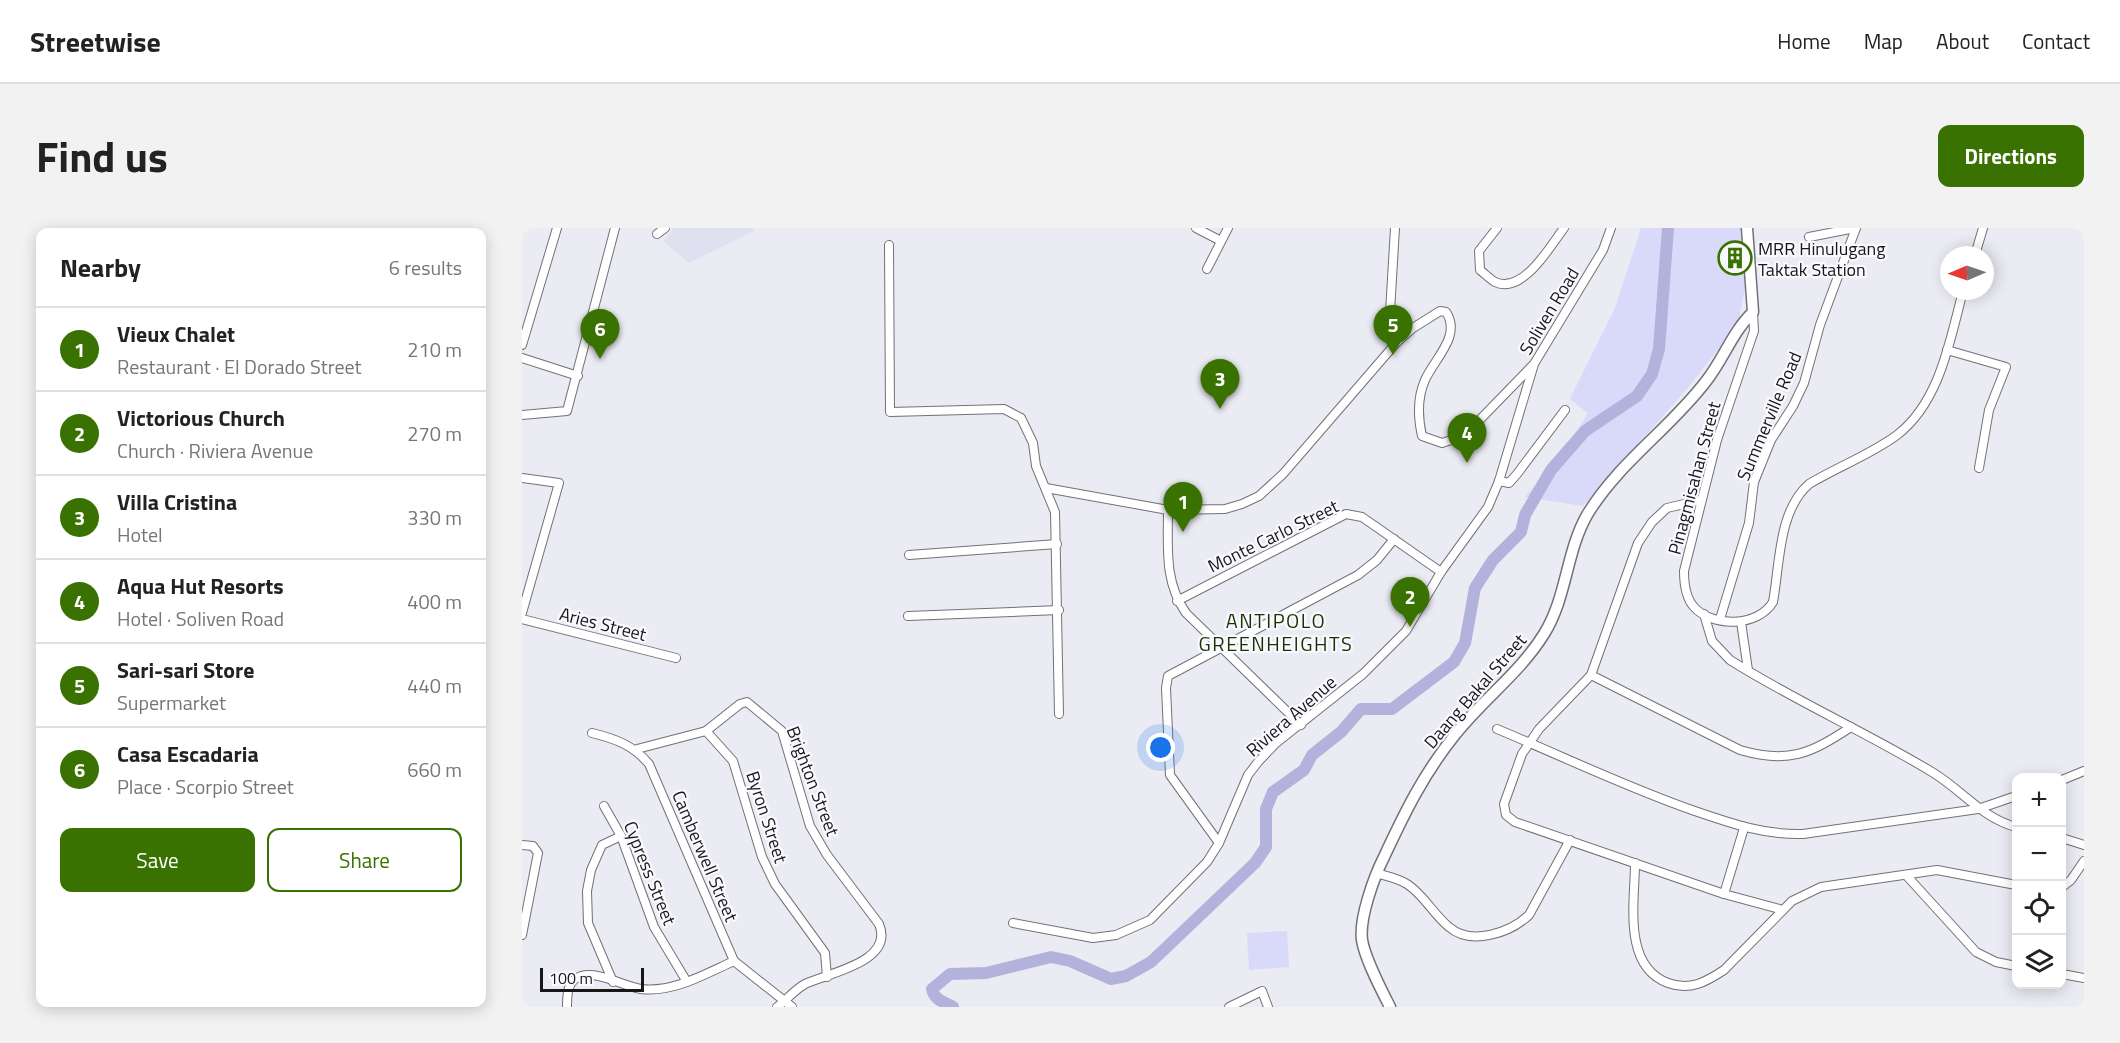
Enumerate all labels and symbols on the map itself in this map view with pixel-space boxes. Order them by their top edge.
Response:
place label: MRR Hinulugang Taktak Station [1758,235,1885,283]
building icon: MRR Hinulugang Taktak Station [1717,240,1753,276]
north arrow [1940,246,1994,300]
street label: Soliven Road [1512,262,1586,360]
pin: 5 [1374,306,1412,355]
pin: 6 [580,310,620,359]
street label: Summerville Road [1730,347,1808,485]
pin: 3 [1200,360,1240,409]
street label: Pinagmisahan Street [1661,398,1728,558]
pin: 4 [1448,414,1486,463]
pin: 1 [1164,482,1202,532]
street label: Monte Carlo Street [1203,492,1344,579]
pin: 2 [1390,578,1430,627]
street label: Aries Street [557,600,650,648]
district label: ANTIPOLO GREENHEIGHTS [1199,605,1353,659]
street label: Daang Bakal Street [1417,627,1533,754]
street label: Riviera Avenue [1240,669,1342,763]
street label: Brighton Street [780,722,847,841]
your location [1146,733,1175,762]
street label: Byron Street [739,768,795,867]
street label: Camberwell Street [665,786,745,926]
street label: Cypress Street [617,817,683,930]
scale bar [540,965,644,992]

